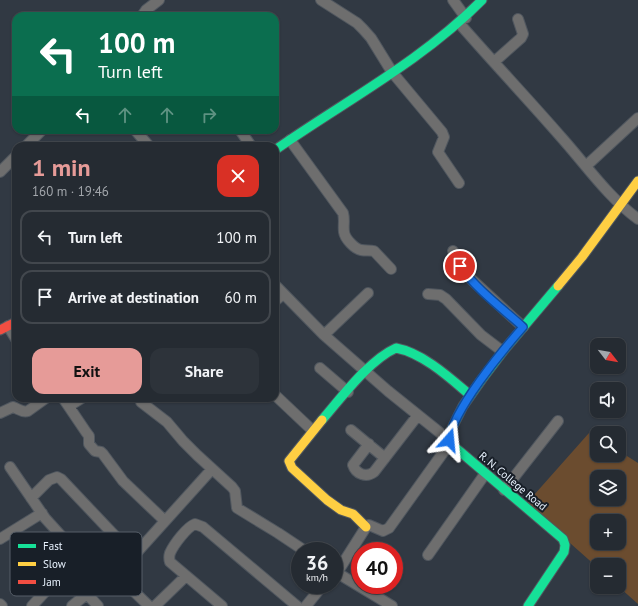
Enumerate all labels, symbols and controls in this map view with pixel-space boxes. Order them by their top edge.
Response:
text: 100 m [98,24,175,61]
icon: left [32,28,84,80]
text: Turn left [98,60,163,83]
icon: left [72,104,94,126]
icon: ahead [114,104,136,126]
icon: ahead [156,104,178,126]
icon: right [198,104,220,126]
text: 1 min [32,152,91,183]
button: close [217,155,259,197]
text: 160 m · 19:46 [32,183,109,200]
icon: left [34,226,56,248]
text: Turn left [68,228,122,247]
text: 100 m [216,228,257,247]
pin [443,249,477,283]
icon: arrive [449,255,471,277]
icon: arrive [34,286,56,308]
text: Arrive at destination [68,288,199,307]
text: 60 m [224,288,257,307]
north arrow [590,338,626,374]
map controls [590,338,626,594]
button: Exit [32,348,142,394]
button: Share [150,348,259,394]
button: sound [590,382,626,418]
position arrow [428,419,470,461]
button: search [590,426,626,462]
street label: R. N. College Road [476,449,550,513]
button: layers [590,470,626,506]
button: + [590,514,626,550]
legend [10,532,142,596]
text: Fast [43,539,63,553]
speed limit sign: 40 [351,542,403,594]
text: 36 [306,550,328,576]
text: Slow [43,557,66,571]
button: − [590,558,626,594]
text: km/h [306,571,328,584]
text: Jam [42,575,61,589]

